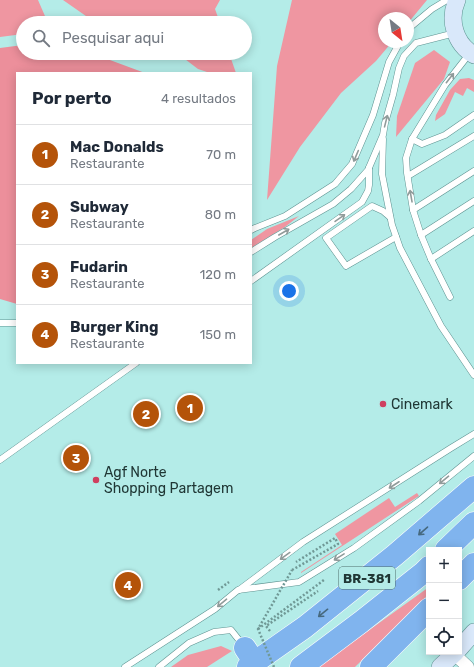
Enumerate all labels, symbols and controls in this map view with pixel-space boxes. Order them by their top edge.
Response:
north arrow [378,12,414,48]
search box [16,16,252,60]
icon: search [30,27,52,49]
text: Pesquisar aqui [62,29,164,47]
one-way arrow [446,72,455,83]
text: Por perto [32,88,112,108]
text: 4 resultados [161,91,236,106]
one-way arrow [383,114,390,127]
text: Mac Donalds [70,138,164,156]
text: 1 [42,147,48,162]
text: 70 m [206,147,236,162]
one-way arrow [351,150,359,162]
text: Restaurante [70,156,145,171]
one-way arrow [407,189,415,202]
text: Subway [70,198,129,216]
text: 2 [41,207,49,222]
text: 80 m [205,207,236,222]
one-way arrow [334,214,345,222]
text: Restaurante [70,216,145,231]
one-way arrow [278,227,290,235]
text: Fudarin [70,258,128,276]
text: 3 [41,267,49,282]
text: 120 m [200,267,236,282]
text: Restaurante [70,276,145,291]
your location [279,281,299,301]
text: Burger King [70,318,158,336]
text: 4 [41,327,49,342]
text: 150 m [200,327,236,342]
text: Restaurante [70,336,145,351]
pin: 1 [177,393,203,423]
place label: Cinemark [391,396,454,413]
pin: 2 [133,399,159,429]
marker: Cinemark [378,399,388,409]
pin: 3 [63,443,89,473]
place label: Agf Norte Shopping Partagem [104,464,233,497]
marker: Agf Norte Shopping Partagem [91,475,101,485]
one-way arrow [438,476,449,485]
one-way arrow [388,480,399,489]
one-way arrow [418,526,429,535]
map controls [426,547,462,655]
button: + [426,547,462,583]
one-way arrow [279,552,290,560]
one-way arrow [334,553,345,561]
road number: BR-381 [339,567,395,589]
pin: 4 [115,570,141,600]
button: − [426,583,462,619]
one-way arrow [216,599,227,608]
one-way arrow [317,609,328,617]
button: locate [426,619,462,655]

